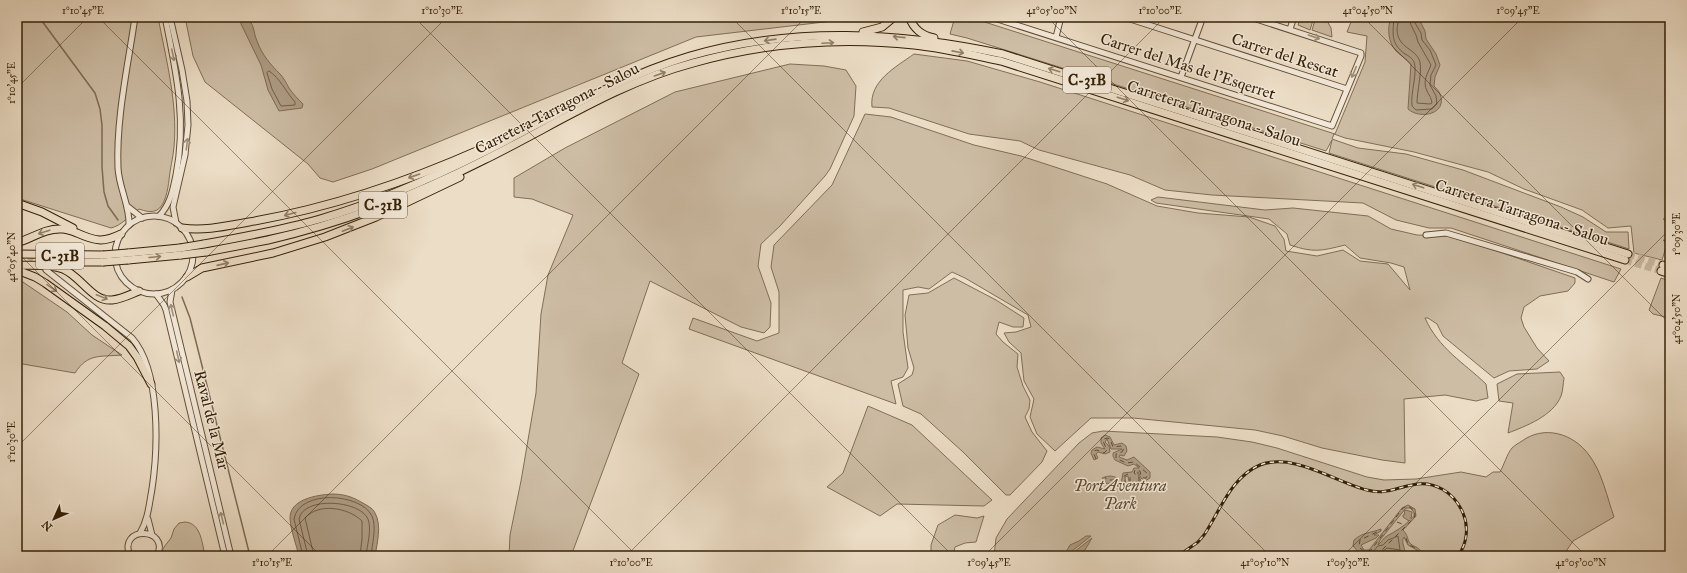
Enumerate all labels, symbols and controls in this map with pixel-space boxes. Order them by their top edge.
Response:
text: 1°10'45"E [62,5,104,17]
text: 1°10'30"E [421,5,463,17]
text: 1°10'15"E [781,5,821,17]
text: 41°05'00"N [1027,5,1078,17]
text: 1°10'00"E [1138,5,1182,17]
text: 41°04'50"N [1343,5,1394,17]
text: 1°09'45"E [1496,5,1540,17]
street label: Carrer del Mas de l'Esqerret [1098,29,1278,104]
street label: Carrer del Rescat [1229,29,1341,81]
one-way arrow [893,34,906,41]
one-way arrow [1307,34,1320,41]
one-way arrow [764,36,777,44]
one-way arrow [821,39,834,47]
one-way arrow [169,48,177,61]
one-way arrow [951,49,964,57]
street label: Carretera Tarragona - Salou [472,58,643,159]
text: 1°10'45"E [6,62,18,104]
one-way arrow [1350,65,1357,77]
one-way arrow [1047,66,1060,73]
road number: C-31B [1063,67,1111,93]
one-way arrow [653,69,665,77]
street label: Carretera Tarragona - Salou [1124,76,1304,151]
one-way arrow [1116,96,1129,103]
one-way arrow [183,138,191,151]
one-way arrow [408,173,420,181]
street label: Carretera Tarragona - Salou [1432,175,1612,250]
one-way arrow [1411,182,1424,189]
road number: C-31B [359,192,407,218]
one-way arrow [283,210,296,218]
text: 1°09'30"E [1671,213,1683,255]
one-way arrow [341,224,353,232]
one-way arrow [39,229,51,237]
text: 41°05'40"N [6,231,18,282]
road number: C-31B [36,243,84,269]
one-way arrow [148,254,161,261]
one-way arrow [216,259,229,267]
one-way arrow [46,284,57,292]
text: 41°04'50"N [1671,293,1683,344]
one-way arrow [95,294,107,302]
one-way arrow [168,304,175,317]
one-way arrow [174,350,182,363]
street label: Raval de la Mar [190,368,234,472]
text: 1°10'30"E [6,421,18,463]
park label: PortAventura Park [1073,476,1167,513]
north arrow [34,499,74,539]
one-way arrow [218,512,226,525]
text: N [39,517,55,534]
text: 1°10'15"E [252,557,292,569]
text: 1°10'00"E [609,557,653,569]
text: 1°09'45"E [967,557,1011,569]
text: 41°05'10"N [1241,557,1290,569]
text: 1°09'30"E [1327,557,1369,569]
text: 41°05'00"N [1556,557,1607,569]

